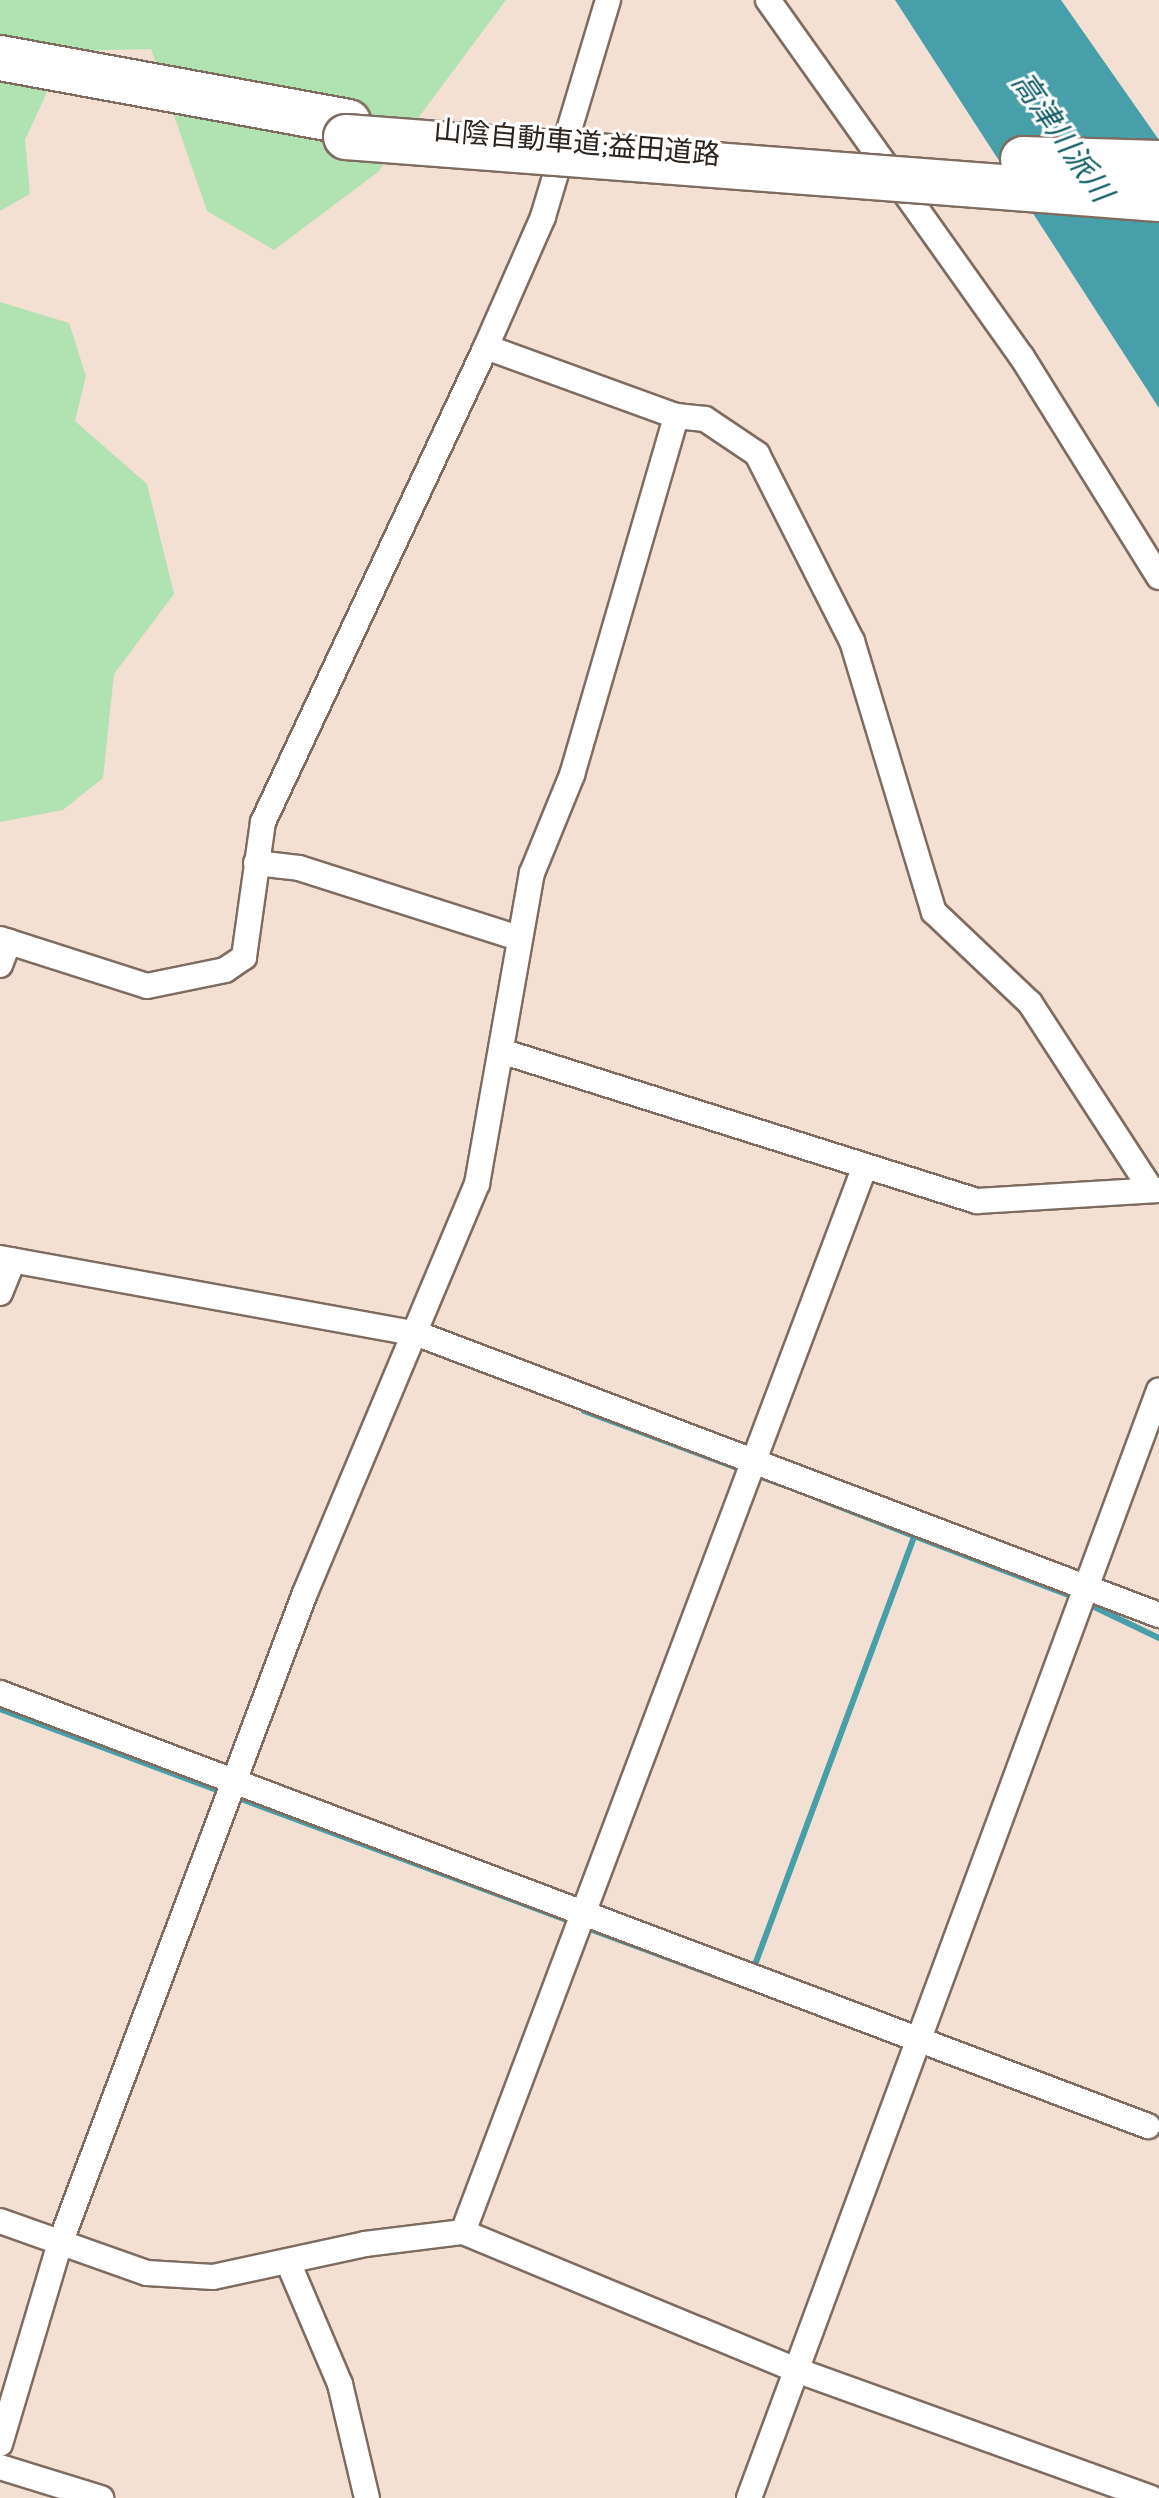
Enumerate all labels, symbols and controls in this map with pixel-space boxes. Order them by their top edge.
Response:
water label: 高津川派川 [1004,65,1120,209]
street label: 山陰自動車道;益田道路 [432,114,722,172]

